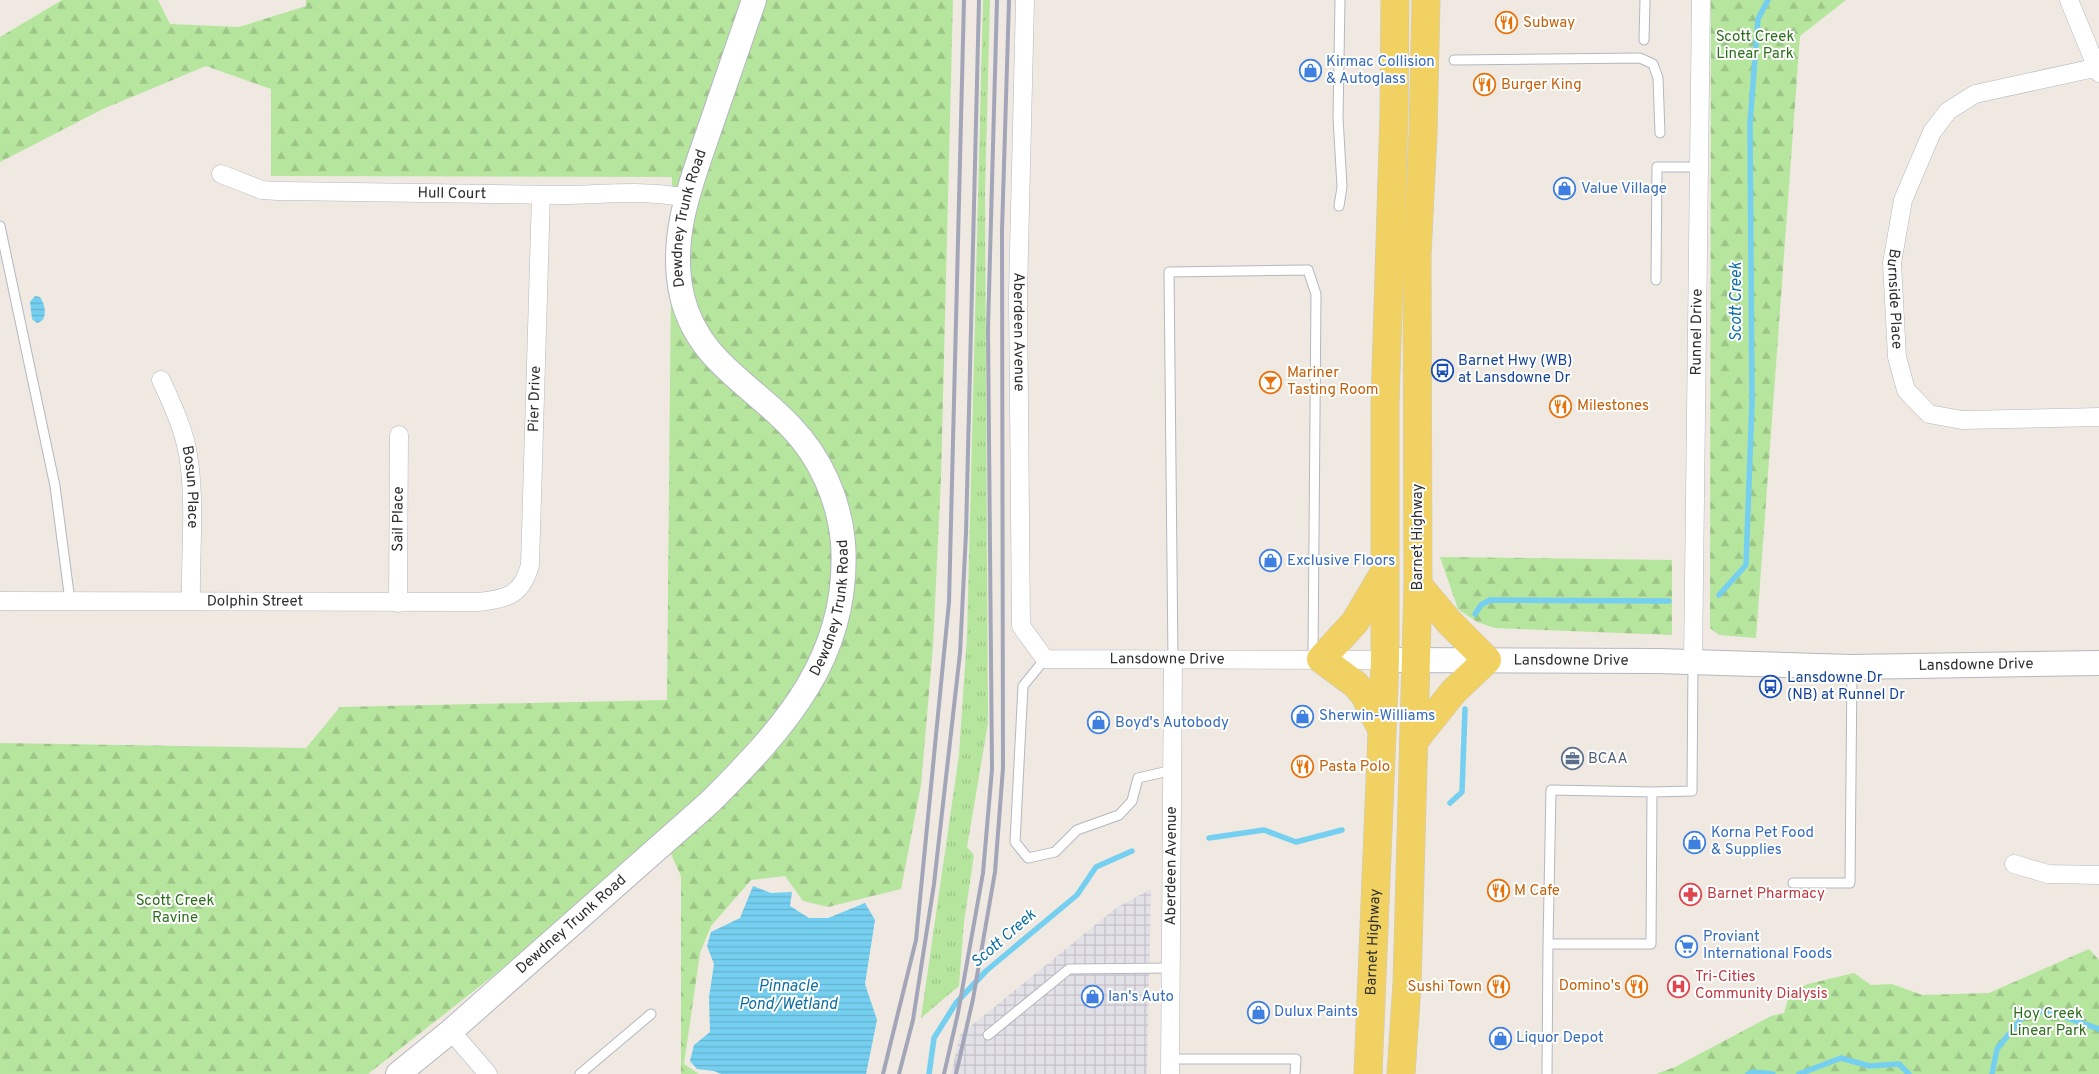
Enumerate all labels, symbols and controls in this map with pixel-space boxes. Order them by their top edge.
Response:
restaurant icon: Subway [1495,11,1519,35]
place label: Subway [1523,14,1575,33]
park label: Scott Creek Linear Park [1716,28,1794,64]
place label: Kirmac Collision & Autoglass [1326,53,1435,89]
shop icon: Kirmac Collision & Autoglass [1298,59,1322,83]
restaurant icon: Burger King [1473,73,1497,97]
place label: Burger King [1501,76,1582,95]
street label: Dewdney Trunk Road [668,147,711,289]
shop icon: Value Village [1553,177,1577,201]
place label: Value Village [1581,180,1667,199]
street label: Hull Court [417,184,486,204]
street label: Burnside Place [1882,247,1906,350]
water label: Scott Creek [1727,261,1747,342]
street label: Aberdeen Avenue [1008,272,1028,392]
street label: Runnel Drive [1687,289,1707,376]
place label: Barnet Hwy (WB) at Lansdowne Dr [1458,352,1572,388]
bus stop icon: Barnet Hwy (WB) at Lansdowne Dr [1430,358,1454,382]
place label: Mariner Tasting Room [1287,364,1379,400]
street label: Pier Drive [524,366,545,432]
bar icon: Mariner Tasting Room [1259,370,1283,394]
restaurant icon: Milestones [1549,394,1573,418]
place label: Milestones [1577,397,1649,416]
street label: Bosun Place [177,444,202,528]
street label: Barnet Highway [1409,483,1428,591]
street label: Sail Place [389,486,408,552]
street label: Dewdney Trunk Road [806,539,853,680]
shop icon: Exclusive Floors [1259,549,1283,573]
place label: Exclusive Floors [1287,552,1395,571]
street label: Dolphin Street [207,592,303,611]
street label: Lansdowne Drive [1110,650,1225,669]
street label: Lansdowne Drive [1513,651,1629,670]
street label: Lansdowne Drive [1918,655,2034,675]
place label: Lansdowne Dr (NB) at Runnel Dr [1787,669,1905,705]
bus stop icon: Lansdowne Dr (NB) at Runnel Dr [1759,675,1783,699]
shop icon: Sherwin-Williams [1291,704,1315,728]
place label: Sherwin-Williams [1319,707,1435,726]
shop icon: Boyd's Autobody [1087,711,1111,735]
place label: Boyd's Autobody [1115,714,1229,733]
office icon: BCAA [1560,747,1584,771]
place label: BCAA [1588,750,1628,769]
restaurant icon: Pasta Polo [1291,755,1315,779]
place label: Pasta Polo [1319,758,1390,777]
street label: Aberdeen Avenue [1162,806,1181,926]
place label: Korna Pet Food & Supplies [1711,824,1814,860]
shop icon: Korna Pet Food & Supplies [1683,830,1707,854]
street label: Dewdney Trunk Road [512,871,630,978]
restaurant icon: M Cafe [1486,879,1510,903]
place label: M Cafe [1514,882,1560,901]
pharmacy icon: Barnet Pharmacy [1679,882,1703,906]
place label: Barnet Pharmacy [1707,885,1825,904]
street label: Barnet Highway [1362,888,1385,996]
park label: Scott Creek Ravine [136,892,214,928]
water label: Scott Creek [967,905,1041,973]
place label: Proviant International Foods [1703,928,1832,964]
supermarket icon: Proviant International Foods [1675,934,1699,958]
place label: Tri-Cities Community Dialysis [1695,968,1828,1004]
restaurant icon: Domino's [1625,974,1649,998]
hospital icon: Tri-Cities Community Dialysis [1667,974,1691,998]
restaurant icon: Sushi Town [1486,975,1510,999]
water label: Pinnacle Pond/Wetland [739,977,839,1015]
place label: Domino's [1559,977,1621,996]
place label: Sushi Town [1408,978,1482,997]
shop icon: Ian's Auto [1080,985,1104,1009]
place label: Ian's Auto [1108,988,1174,1007]
shop icon: Dulux Paints [1246,1000,1270,1024]
place label: Dulux Paints [1274,1003,1358,1022]
park label: Hoy Creek Linear Park [2009,1005,2087,1041]
shop icon: Liquor Depot [1488,1026,1512,1050]
place label: Liquor Depot [1516,1029,1604,1048]

